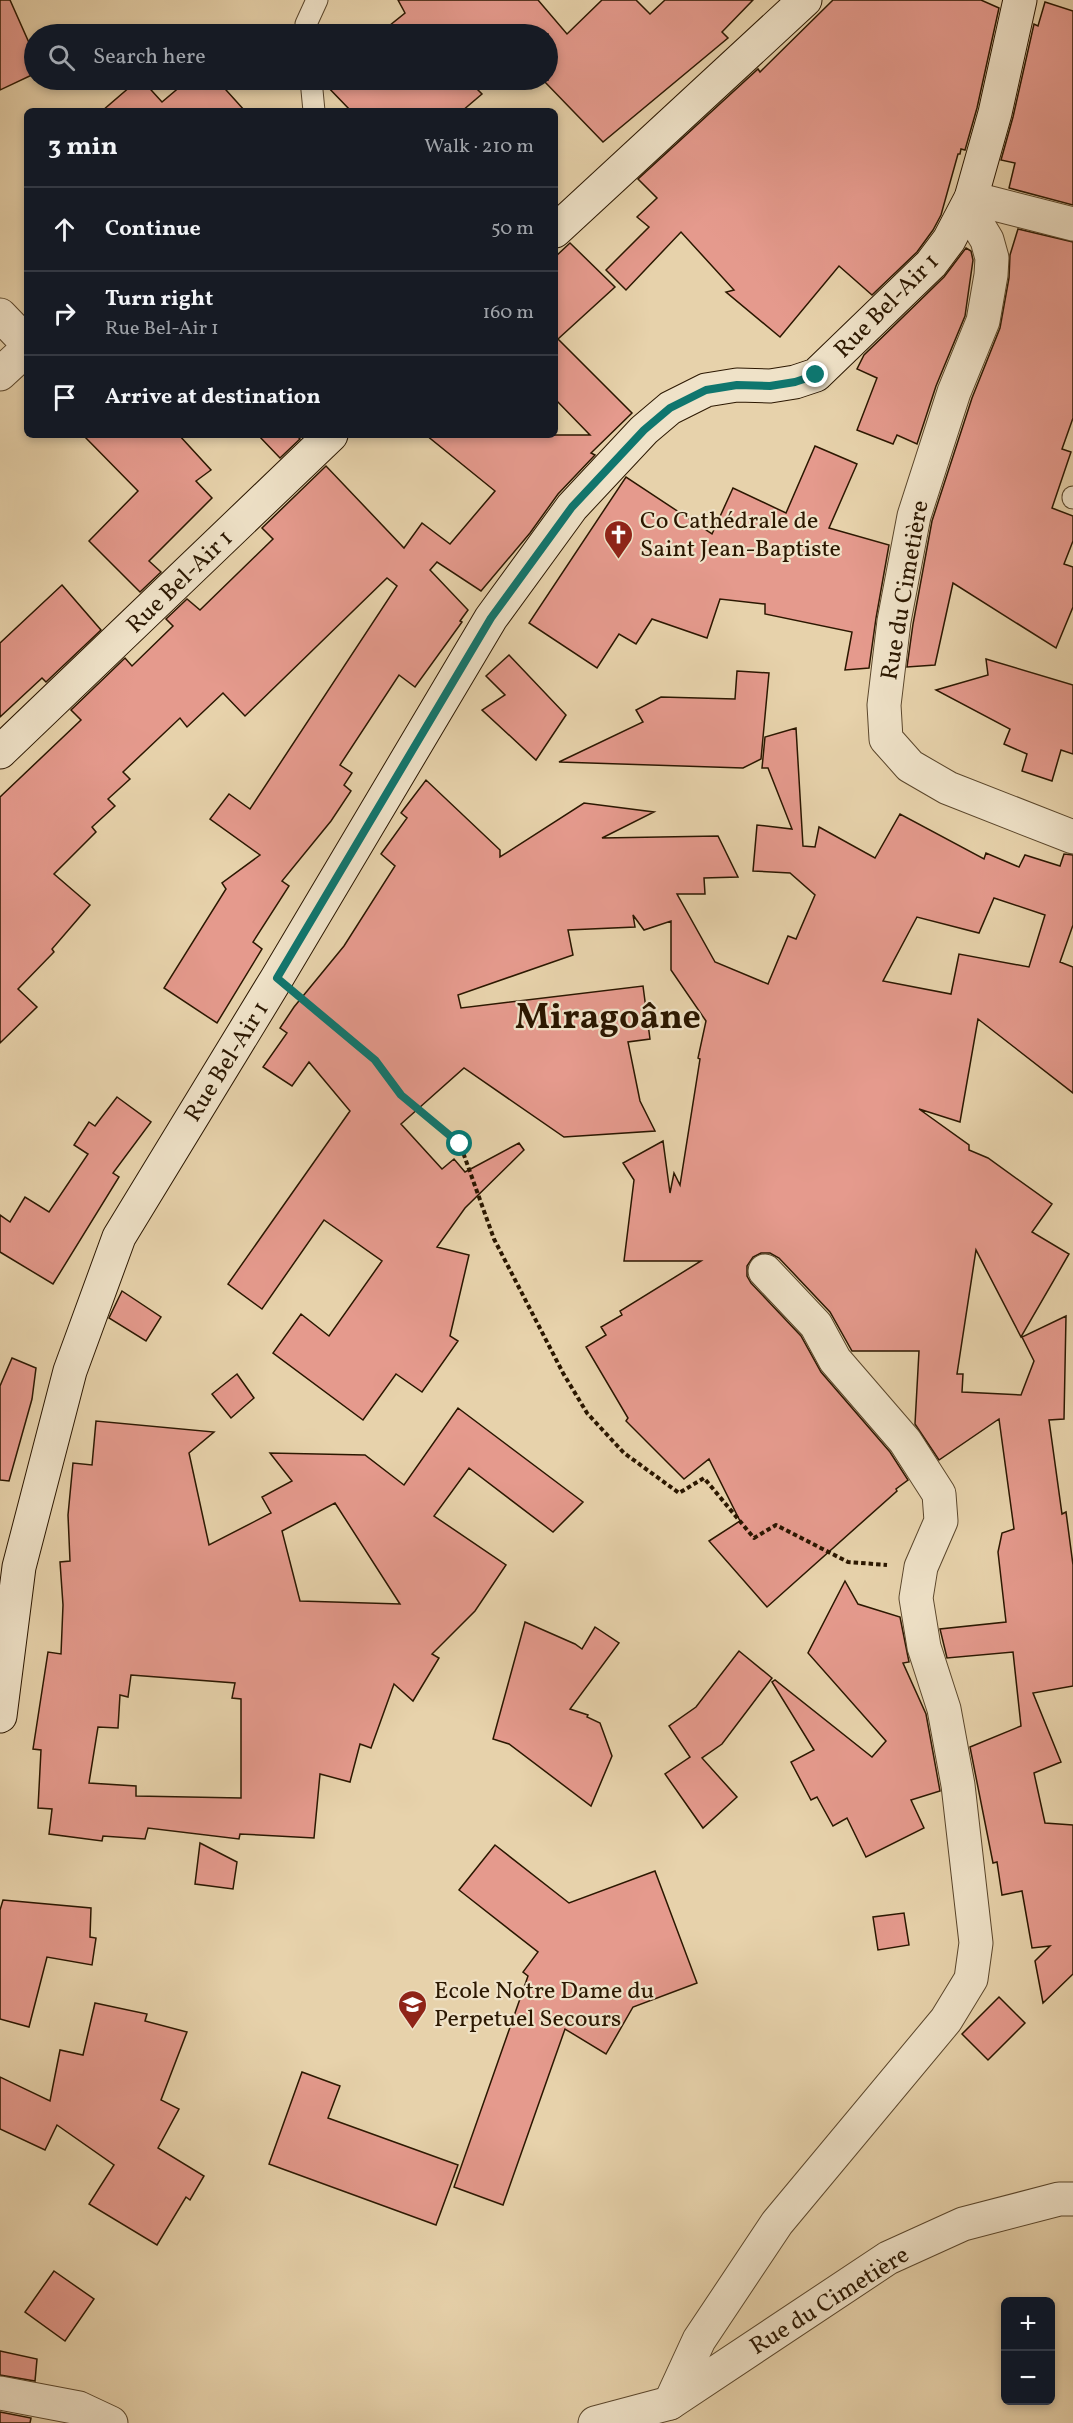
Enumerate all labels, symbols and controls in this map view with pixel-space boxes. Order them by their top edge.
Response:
search box [24,24,558,90]
icon: search [45,41,78,74]
text: Search here [93,42,206,73]
text: 3 min [48,129,118,165]
text: Walk · 210 m [424,133,534,161]
icon: ahead [48,213,81,246]
text: Continue [105,214,201,245]
text: 50 m [491,215,534,243]
street label: Rue Bel-Air 1 [827,246,948,367]
text: Turn right [105,284,213,315]
icon: right [48,297,81,330]
text: 160 m [482,299,534,327]
text: Rue Bel-Air 1 [105,315,219,343]
route end [802,361,828,387]
icon: arrive [48,381,81,414]
text: Arrive at destination [105,382,321,413]
street label: Rue du Cimetière [873,498,939,683]
place label: Co Cathédrale de Saint Jean-Baptiste [640,505,841,567]
church icon: Co Cathédrale de Saint Jean-Baptiste [603,518,635,560]
street label: Rue Bel-Air 1 [119,523,241,642]
district label: Miragoâne [515,994,701,1044]
street label: Rue Bel-Air 1 [177,995,278,1129]
route start [446,1130,472,1156]
place label: Ecole Notre Dame du Perpetuel Secours [434,1975,654,2037]
school or university icon: Ecole Notre Dame du Perpetuel Secours [397,1988,429,2030]
street label: Rue du Cimetière [744,2239,916,2364]
map controls [1001,2297,1055,2405]
button: + [1001,2297,1055,2351]
button: − [1001,2351,1055,2405]

